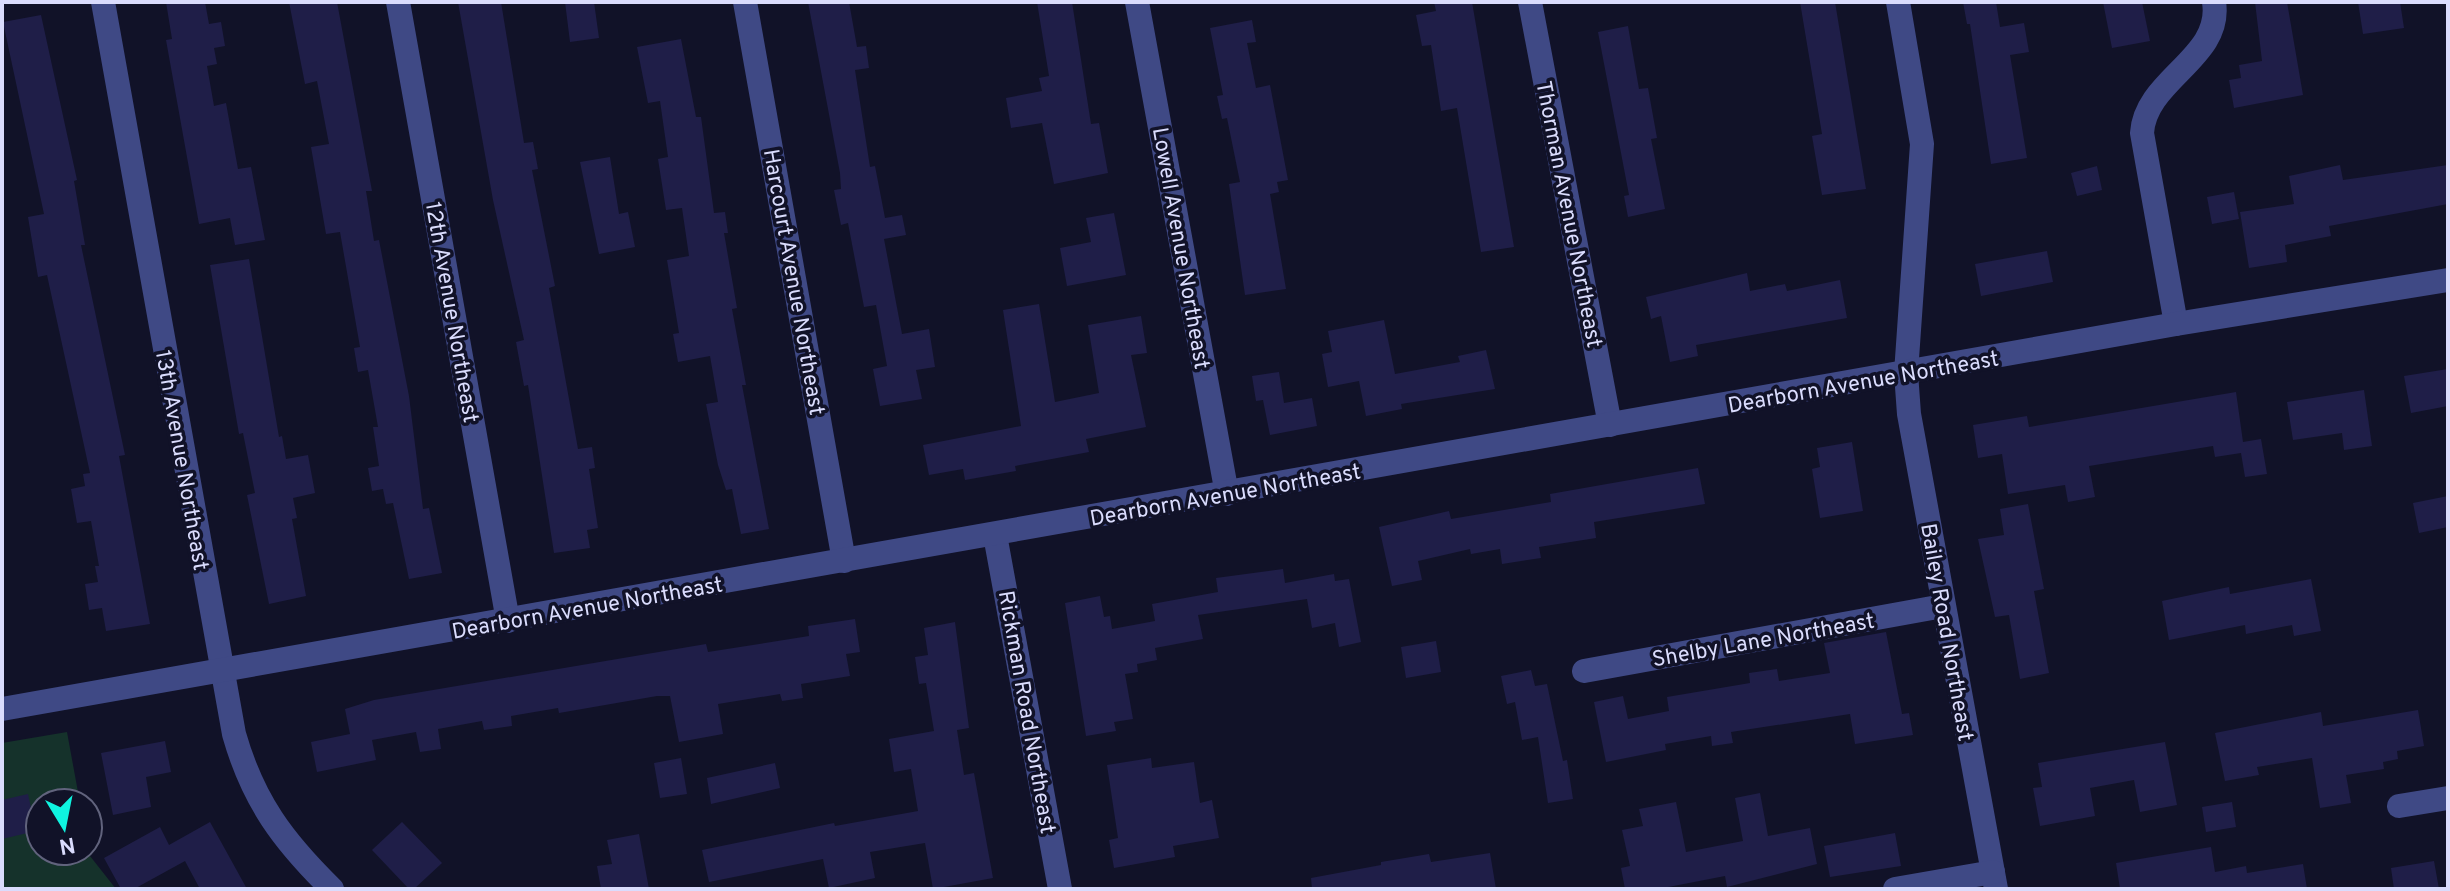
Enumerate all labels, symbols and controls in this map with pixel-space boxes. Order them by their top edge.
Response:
street label: Thorman Avenue Northeast [1528,79,1607,350]
street label: Lowell Avenue Northeast [1145,125,1214,372]
street label: Harcourt Avenue Northeast [756,147,829,418]
street label: 12th Avenue Northeast [418,200,483,425]
street label: Dearborn Avenue Northeast [1726,346,2001,421]
street label: 13th Avenue Northeast [148,348,213,573]
street label: Dearborn Avenue Northeast [1088,459,1363,534]
street label: Bailey Road Northeast [1913,521,1978,744]
street label: Dearborn Avenue Northeast [450,572,725,647]
street label: Rickman Road Northeast [991,589,1060,836]
street label: Shelby Lane Northeast [1650,609,1877,674]
north arrow [24,787,104,867]
text: N [57,830,77,859]

